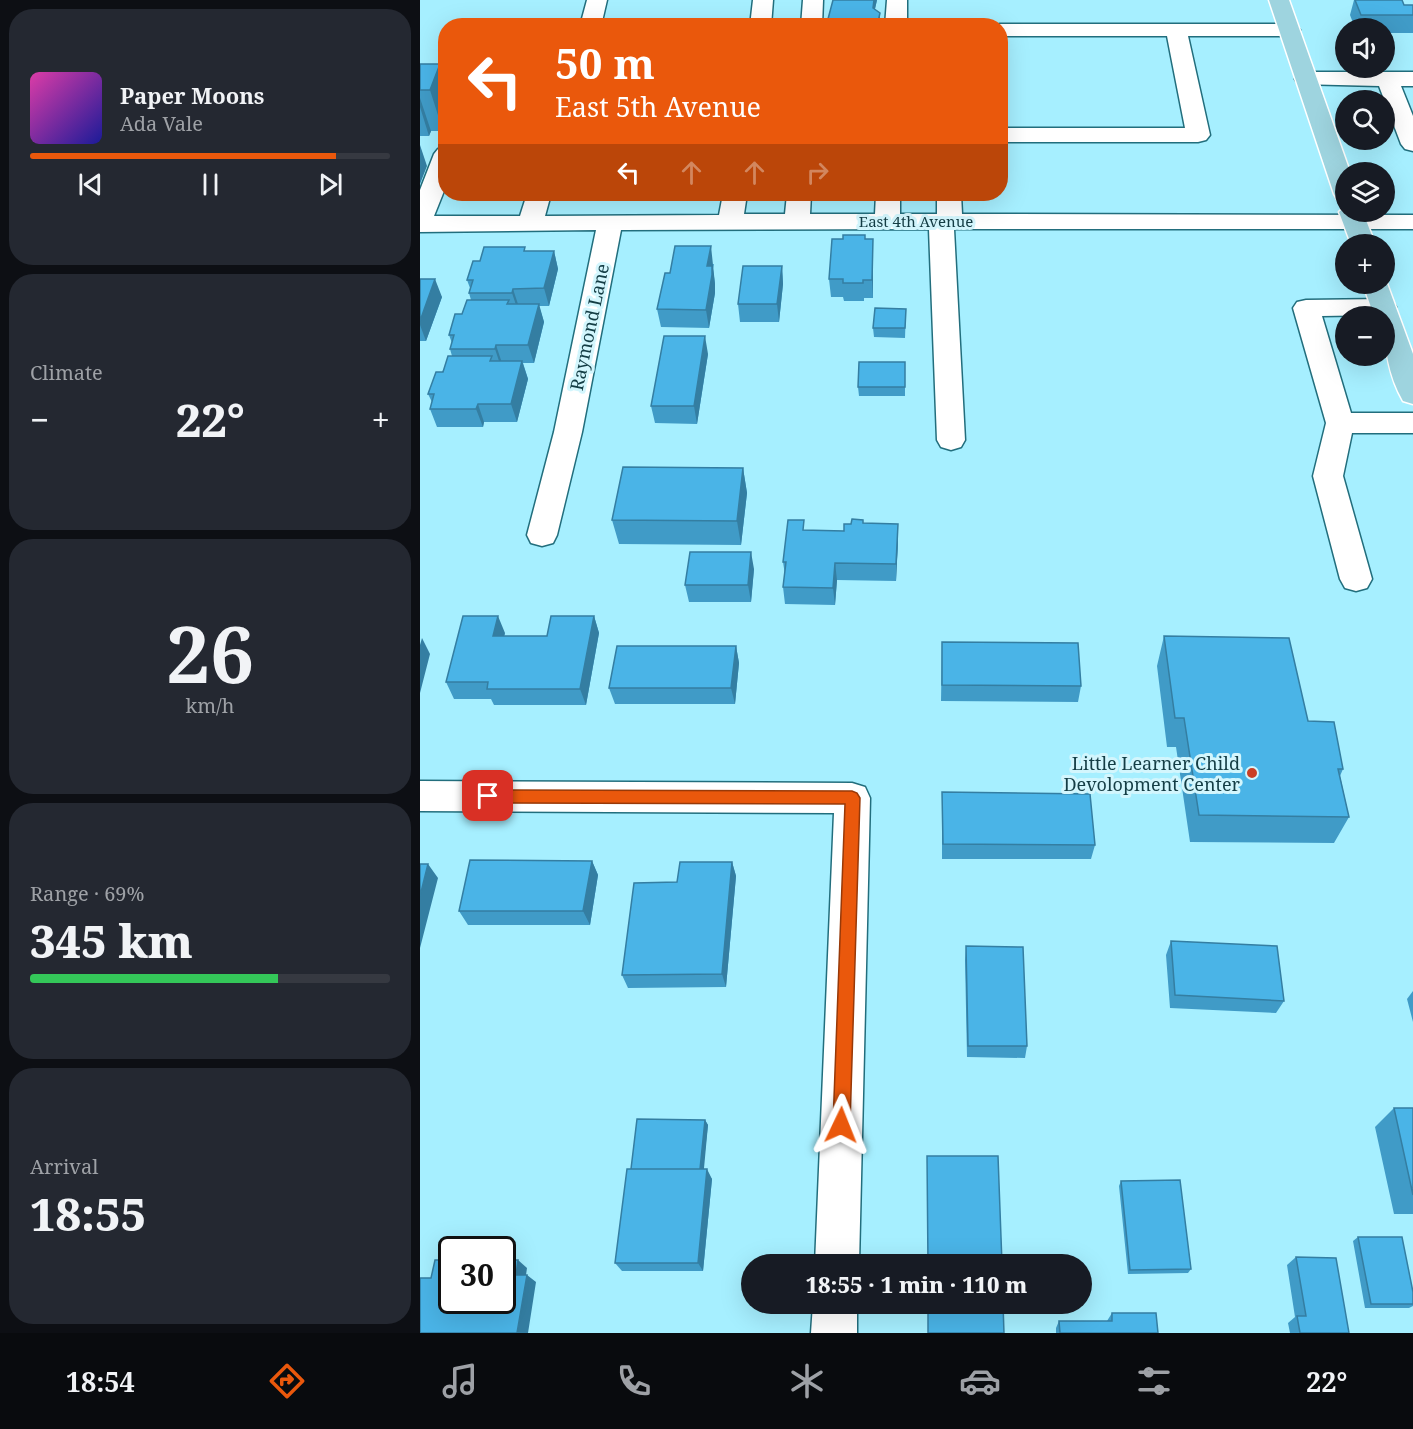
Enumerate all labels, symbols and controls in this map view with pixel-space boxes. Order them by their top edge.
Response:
map controls [1335,18,1395,366]
button: sound [1335,18,1395,78]
text: 50 m [555,34,655,91]
icon: left [456,42,534,120]
text: Paper Moons [120,80,264,110]
text: East 5th Avenue [555,88,761,125]
button: search [1335,90,1395,150]
text: Ada Vale [120,110,203,137]
icon: left [612,156,645,189]
icon: ahead [675,156,708,189]
icon: ahead [738,156,771,189]
icon: right [801,156,834,189]
button: layers [1335,162,1395,222]
icon: previous [74,168,107,201]
icon: pause [194,168,227,201]
icon: next [314,168,347,201]
street label: East 4th Avenue [859,211,973,231]
button: + [1335,234,1395,294]
street label: Raymond Lane [564,261,614,393]
button: − [1335,306,1395,366]
text: Climate [30,359,103,386]
text: 22° [176,389,245,450]
text: − [30,397,49,442]
text: + [372,397,390,442]
text: 26 [166,600,254,706]
text: km/h [185,692,235,719]
place label: Little Learner Child Devolopment Center [1063,751,1241,796]
marker: Little Learner Child Devolopment Center [1245,766,1259,780]
pin [462,770,513,821]
icon: arrive [471,779,504,812]
text: Range · 69% [30,880,144,907]
text: 345 km [30,910,193,971]
position arrow [809,1093,873,1157]
text: Arrival [30,1153,98,1180]
text: 18:55 [30,1183,146,1244]
speed limit sign: 30 [438,1236,516,1314]
text: 18:55 · 1 min · 110 m [806,1269,1027,1299]
icon: directions [266,1360,308,1402]
icon: music [439,1360,481,1402]
icon: phone [613,1360,655,1402]
icon: climate [786,1360,828,1402]
icon: car [959,1360,1001,1402]
icon: filters [1133,1360,1175,1402]
text: 18:54 [66,1363,135,1400]
text: 22° [1306,1363,1347,1400]

